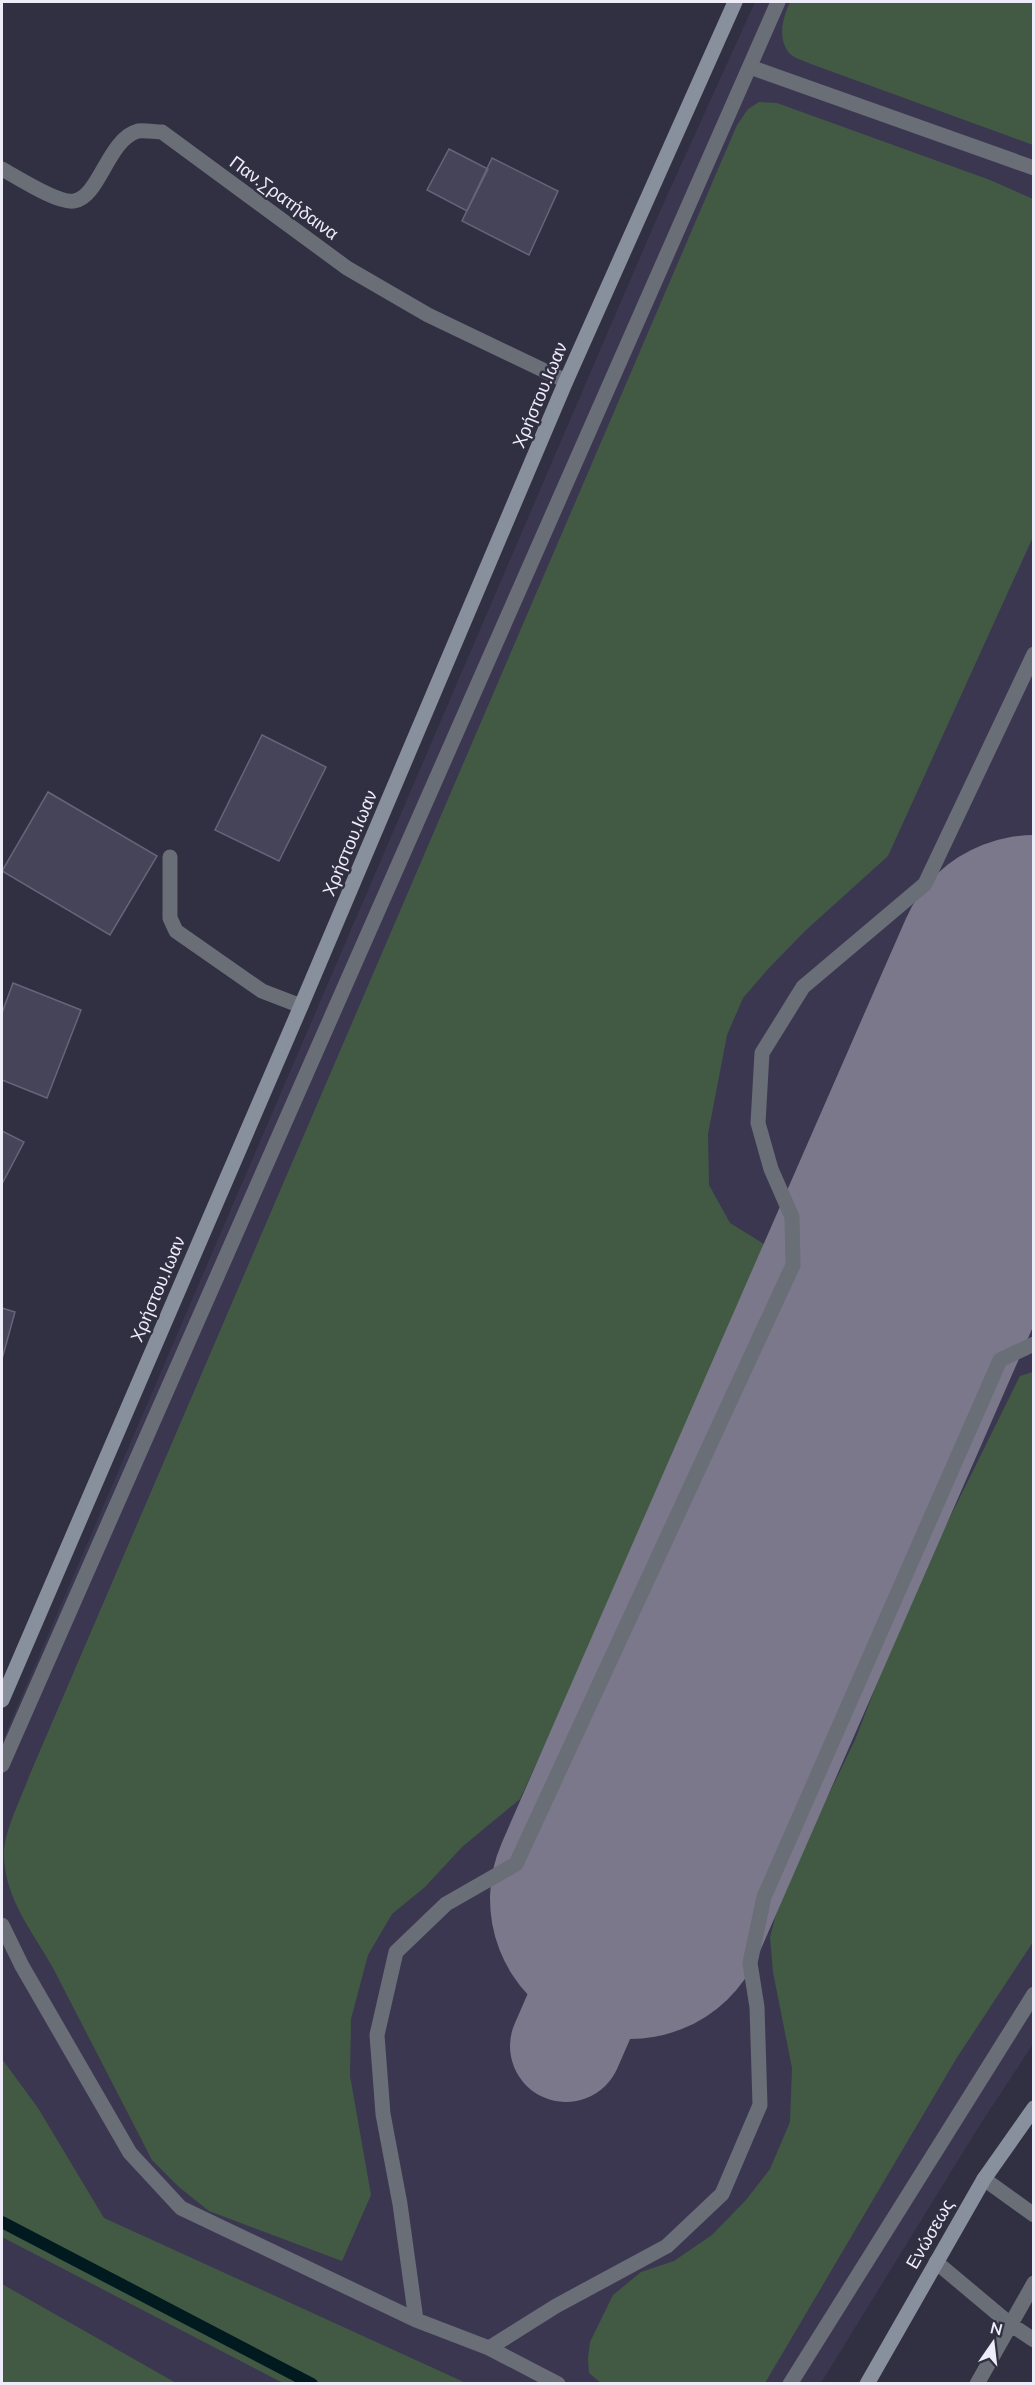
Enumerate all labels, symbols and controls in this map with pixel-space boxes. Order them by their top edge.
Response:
street label: Παν.Σρατήδαινα [225,150,343,246]
street label: Χρήστου.Ιωαν [507,338,573,452]
street label: Χρήστου.Ιωαν [317,786,383,900]
street label: Χρήστου.Ιωαν [125,1232,191,1346]
street label: Ενώσεως [900,2194,960,2273]
north arrow [963,2313,1023,2373]
text: N [988,2317,1005,2342]

